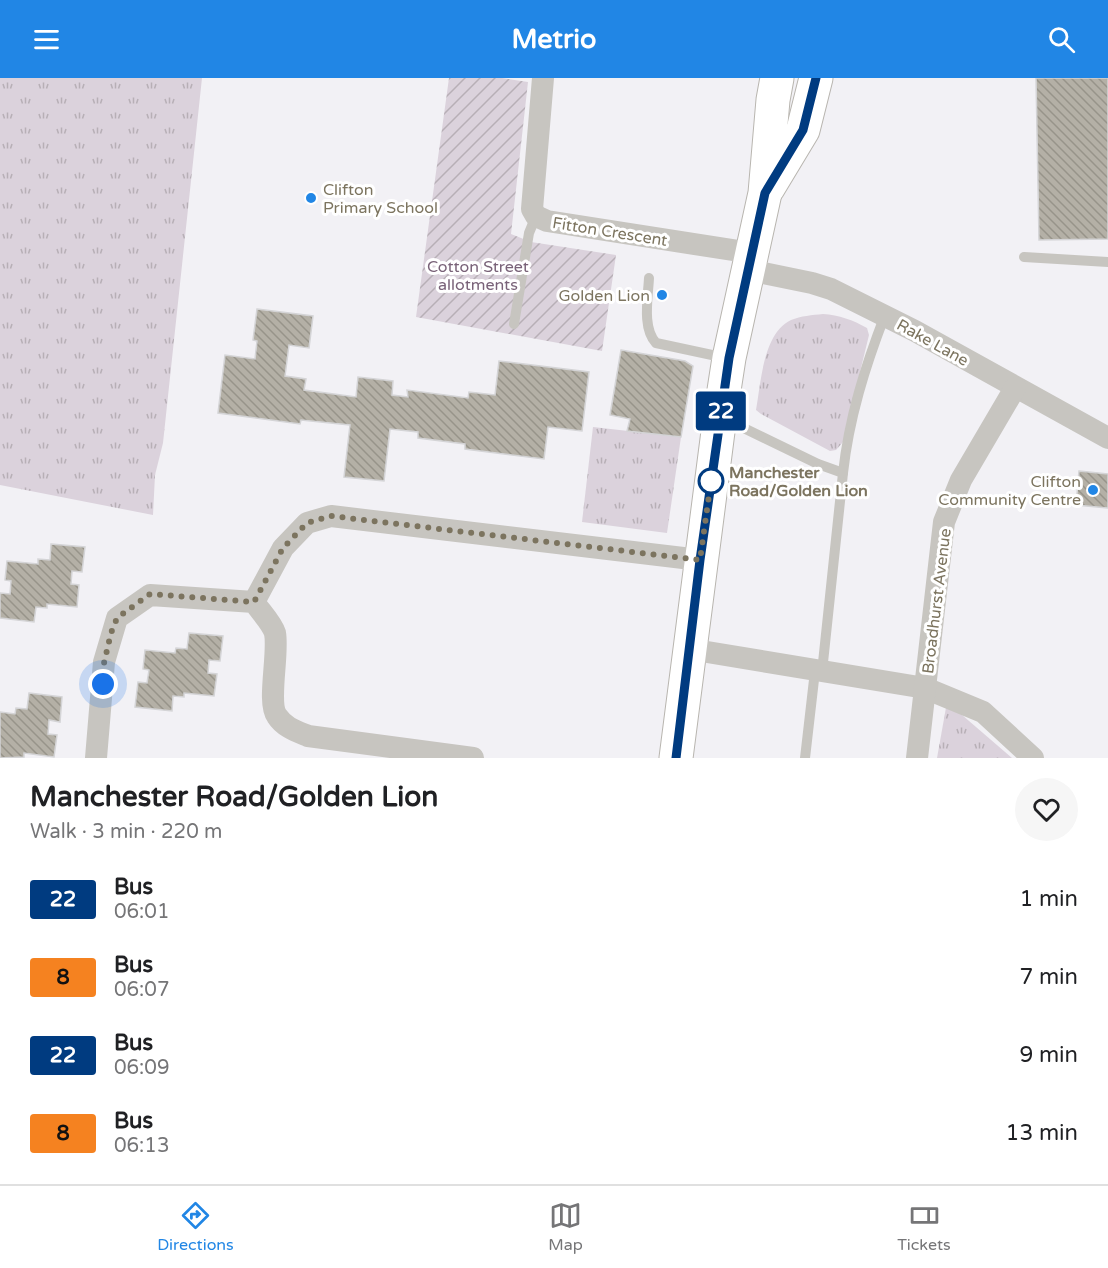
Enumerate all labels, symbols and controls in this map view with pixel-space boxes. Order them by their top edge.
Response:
icon: menu [30,23,63,56]
text: Metrio [512,23,596,56]
icon: search [1045,23,1078,56]
place label: Clifton Primary School [323,180,438,218]
marker: Clifton Primary School [304,191,318,205]
street label: Fitton Crescent [551,213,669,251]
park label: Cotton Street allotments [427,257,529,295]
place label: Golden Lion [558,286,650,306]
marker: Golden Lion [655,288,669,302]
street label: Rake Lane [893,315,972,371]
line badge: 22 [694,392,748,430]
text: 22 [708,399,734,424]
place label: Manchester Road/Golden Lion [729,463,868,501]
marker: Manchester Road/Golden Lion [698,468,724,494]
place label: Clifton Community Centre [938,472,1081,510]
marker: Clifton Community Centre [1086,483,1100,497]
street label: Broadhurst Avenue [918,527,956,675]
your location [88,669,118,699]
button: heart [1015,778,1078,841]
text: Manchester Road/Golden Lion [30,780,438,814]
text: Walk · 3 min · 220 m [30,820,222,844]
text: Bus [114,874,153,900]
text: 1 min [1019,886,1078,912]
text: 22 [50,887,76,912]
text: 06:01 [114,900,169,924]
text: Bus [114,952,153,978]
text: 7 min [1019,964,1078,990]
text: 8 [56,965,70,990]
text: 06:07 [114,978,169,1002]
text: Bus [114,1030,153,1056]
text: 9 min [1019,1042,1078,1068]
text: 22 [50,1043,76,1068]
text: 06:09 [114,1056,169,1080]
text: Bus [114,1108,153,1134]
text: 13 min [1006,1120,1078,1146]
text: 8 [56,1121,70,1146]
text: 06:13 [114,1134,169,1158]
tab: Directions [157,1199,234,1255]
tab: Map [548,1199,583,1255]
tab: Tickets [897,1199,951,1255]

